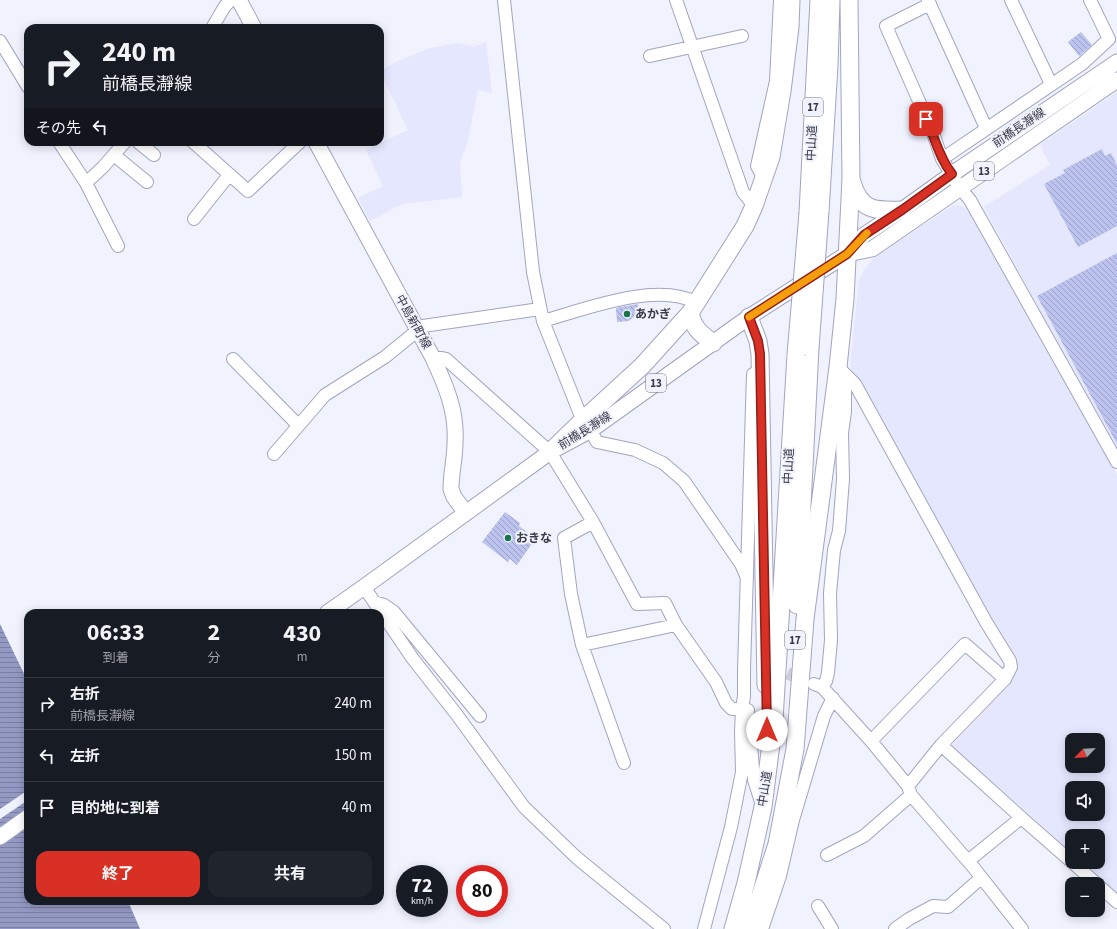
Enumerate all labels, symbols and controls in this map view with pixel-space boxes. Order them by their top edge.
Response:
text: 240 m [102,32,176,72]
icon: right [36,40,88,92]
text: 前橋長瀞線 [102,72,192,97]
road number: 17 [803,98,823,116]
pin [909,102,943,136]
street label: 前橋長瀞線 [989,104,1049,152]
icon: arrive [915,108,937,130]
icon: left [89,116,111,138]
text: その先 [36,118,81,139]
street label: 中山道 [803,125,821,161]
road number: 13 [974,162,994,180]
street label: 中島新町線 [391,292,435,352]
place label: あかぎ [635,306,671,323]
marker: あかぎ [622,309,632,319]
road number: 13 [646,374,666,392]
street label: 前橋長瀞線 [555,408,615,454]
street label: 中山道 [780,448,798,484]
place label: おきな [516,530,552,547]
marker: おきな [503,533,513,543]
text: 06:33 [87,615,145,650]
text: 2 [208,615,220,650]
text: 430 [283,616,321,651]
road number: 17 [785,631,805,649]
text: m [297,648,308,666]
text: 到着 [103,649,129,667]
text: 分 [207,649,220,667]
text: 右折 [70,684,100,705]
icon: right [36,693,58,715]
text: 240 m [334,693,372,714]
text: 前橋長瀞線 [70,707,135,725]
position arrow [746,709,788,751]
north arrow [1065,733,1105,773]
map controls [1065,733,1105,917]
icon: left [36,745,58,767]
text: 150 m [334,745,372,766]
text: 左折 [70,746,100,767]
street label: 中山道 [754,770,776,808]
button: sound [1065,781,1105,821]
icon: arrive [36,797,58,819]
text: 40 m [342,797,372,818]
text: 目的地に到着 [70,798,160,819]
button: + [1065,829,1105,869]
button: 終了 [36,851,200,897]
button: 共有 [208,851,372,897]
speed limit sign: 80 [456,865,508,917]
text: 72 [411,872,433,900]
button: − [1065,877,1105,917]
text: km/h [411,894,433,908]

